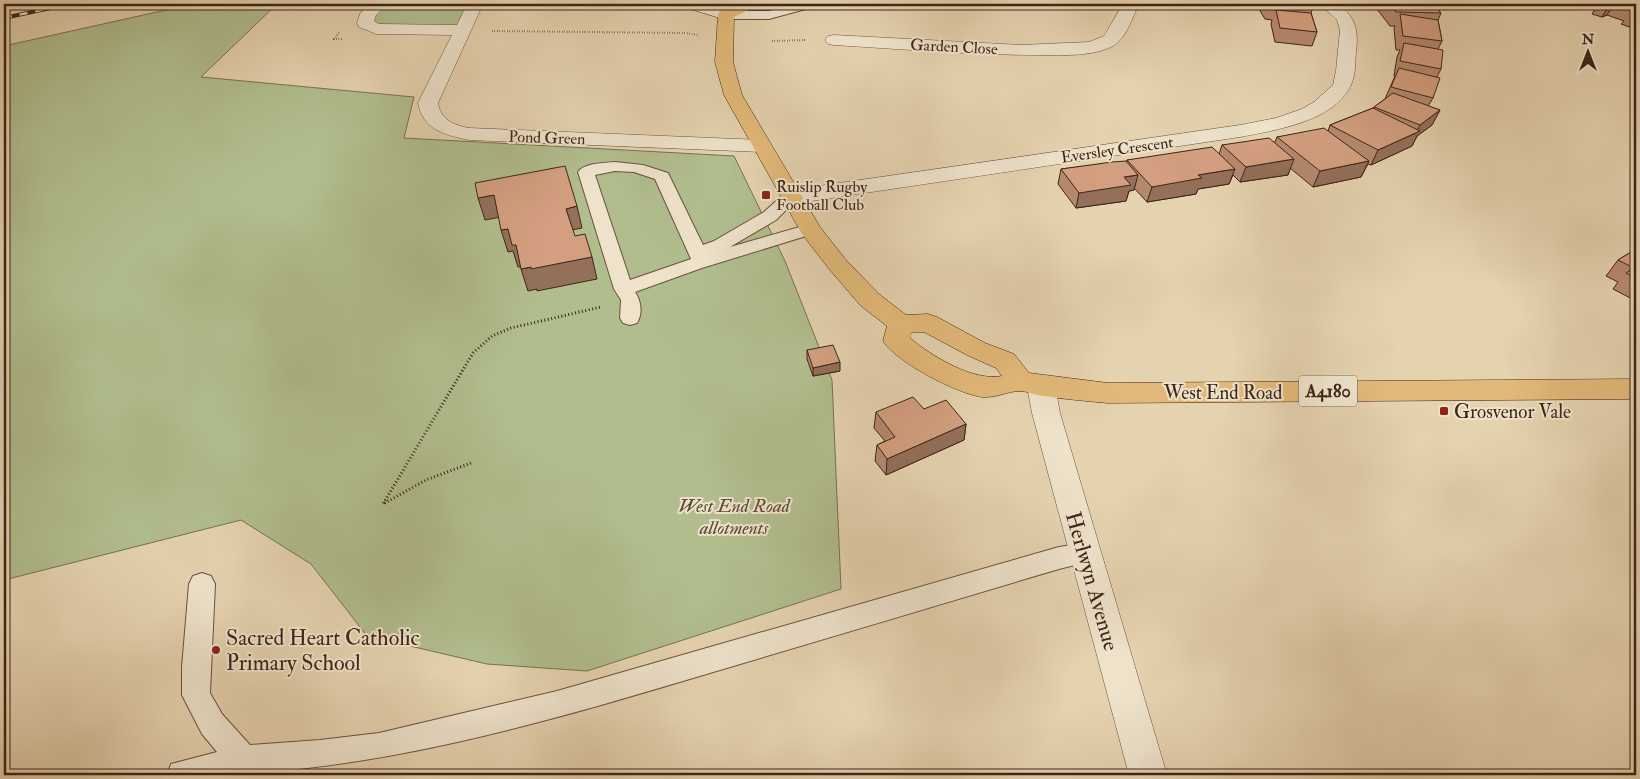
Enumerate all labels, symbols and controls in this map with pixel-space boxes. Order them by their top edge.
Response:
north arrow [1562,28,1612,78]
text: N [1581,31,1595,48]
street label: Garden Close [910,35,999,59]
street label: Pond Green [508,127,586,149]
street label: Eversley Crescent [1060,132,1175,168]
place label: Ruislip Rugby Football Club [776,177,868,215]
marker: Ruislip Rugby Football Club [760,189,772,201]
road number: A4180 [1299,376,1357,406]
street label: West End Road [1163,381,1283,405]
place label: Grosvenor Vale [1454,400,1571,424]
marker: Grosvenor Vale [1438,405,1450,417]
park label: West End Road allotments [678,494,791,540]
street label: Herlwyn Avenue [1059,508,1125,654]
place label: Sacred Heart Catholic Primary School [226,624,420,677]
marker: Sacred Heart Catholic Primary School [210,644,222,656]

